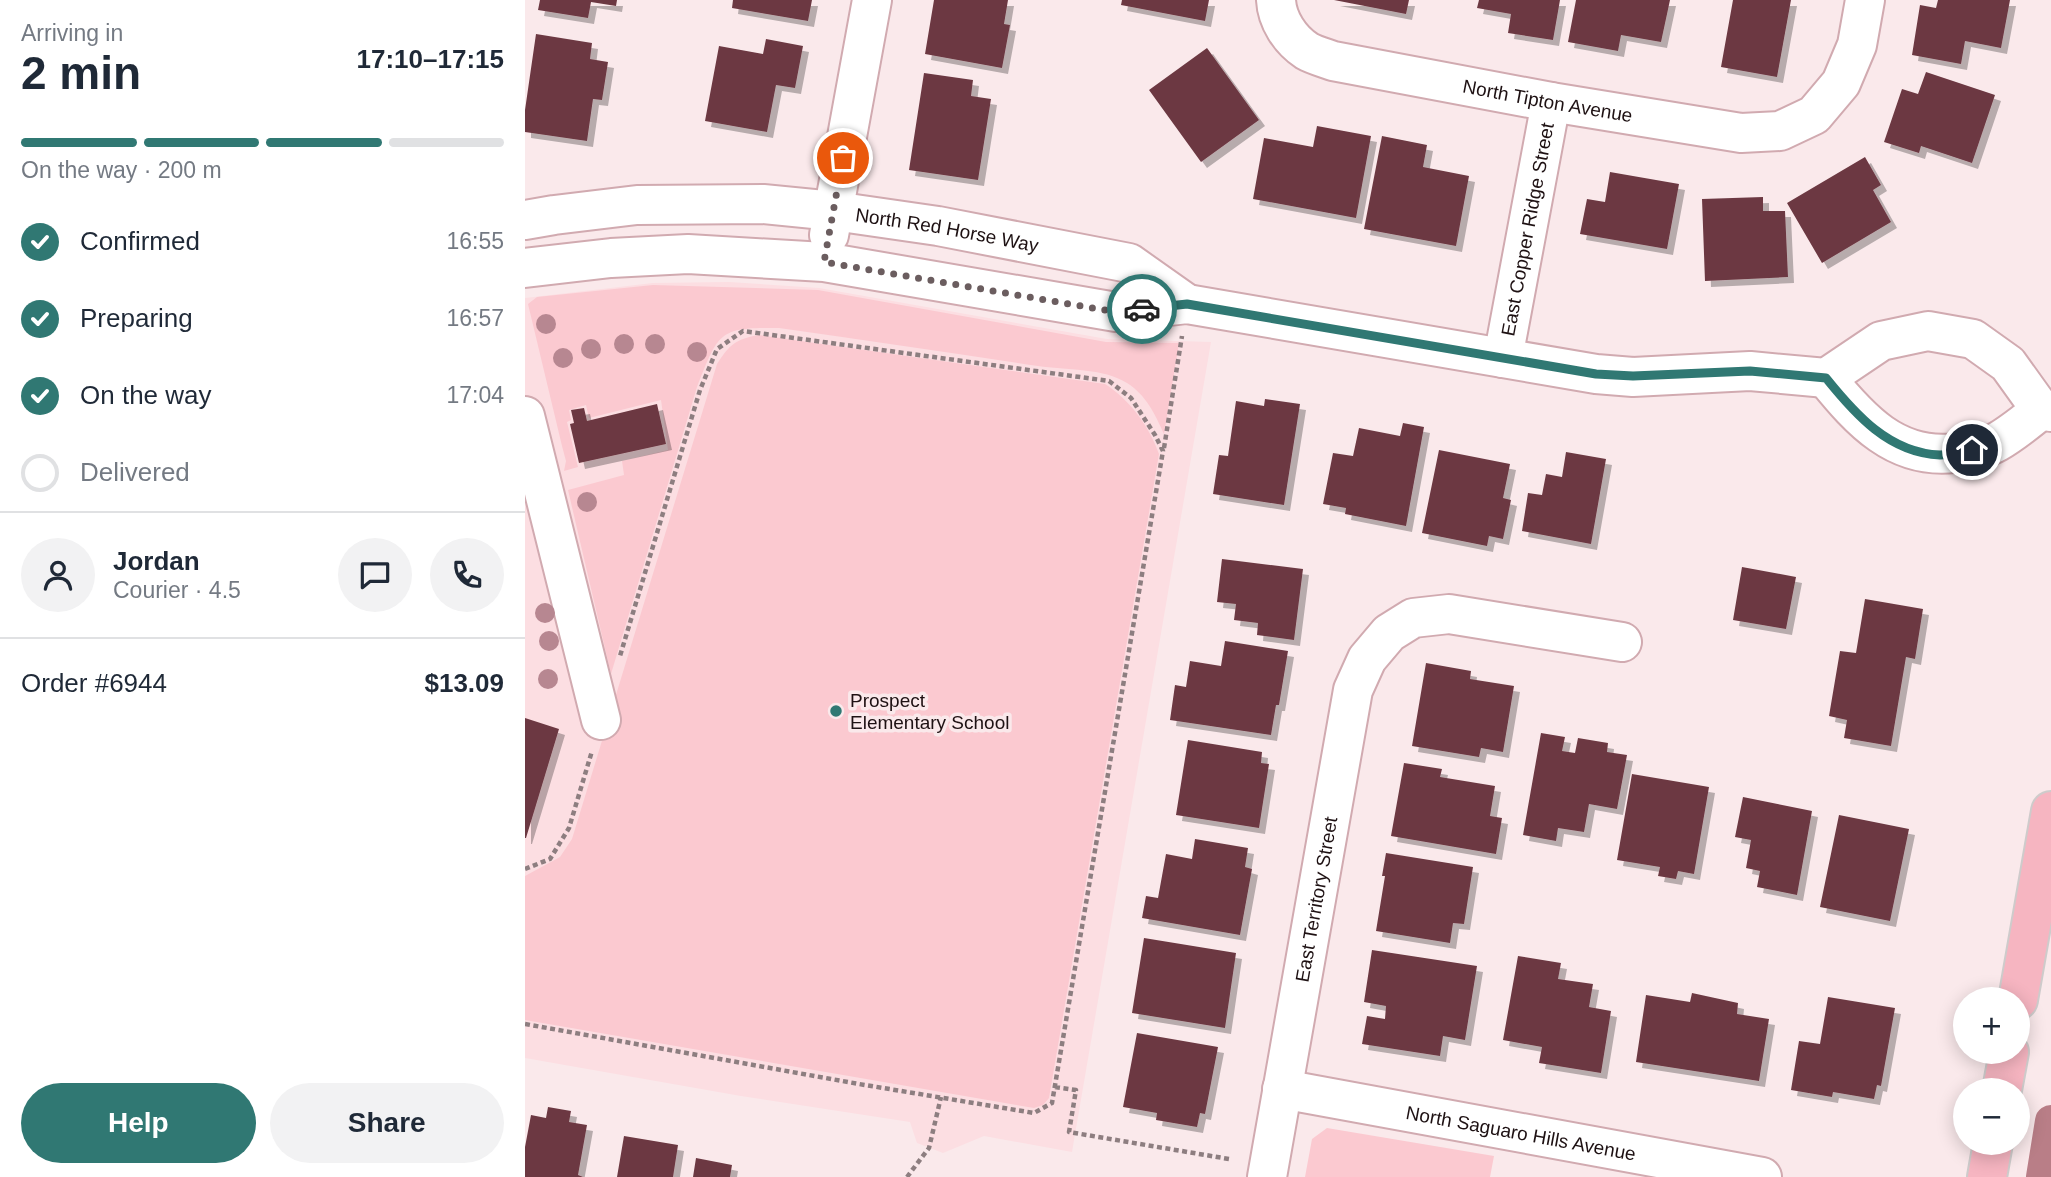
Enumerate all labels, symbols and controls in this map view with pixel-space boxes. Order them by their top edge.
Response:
text: Arriving in [21,20,123,46]
text: 17:10–17:15 [357,44,504,74]
text: 2 min [21,47,141,99]
street label: North Tipton Avenue [1461,75,1634,126]
street label: East Copper Ridge Street [1497,120,1558,338]
pin [813,128,873,188]
icon: bag [824,139,862,177]
text: On the way · 200 m [21,157,222,183]
street label: North Red Horse Way [854,204,1041,256]
icon: check [21,223,59,261]
text: Confirmed [80,226,200,256]
text: 16:55 [446,228,504,254]
courier [1107,274,1177,344]
icon: car [1123,290,1161,328]
icon: check [21,300,59,338]
text: Preparing [80,303,193,333]
text: 16:57 [446,305,504,331]
icon: check [21,377,59,415]
text: On the way [80,380,212,410]
text: 17:04 [446,382,504,408]
pin [1942,420,2002,480]
icon: home [1953,431,1991,469]
text: Delivered [80,457,190,487]
button: person [21,538,95,612]
button: chat [338,538,412,612]
button: phone [430,538,504,612]
text: Jordan [113,546,200,576]
text: Courier · 4.5 [113,577,241,603]
text: Order #6944 [21,668,167,698]
text: $13.09 [424,668,504,698]
place label: Prospect Elementary School [850,690,1009,733]
marker: Prospect Elementary School [828,703,844,719]
street label: East Territory Street [1291,814,1341,984]
map controls [1953,987,2030,1155]
button: + [1953,987,2030,1064]
button: − [1953,1078,2030,1155]
button: Help [21,1083,256,1163]
button: Share [270,1083,504,1163]
street label: North Saguaro Hills Avenue [1404,1101,1638,1164]

